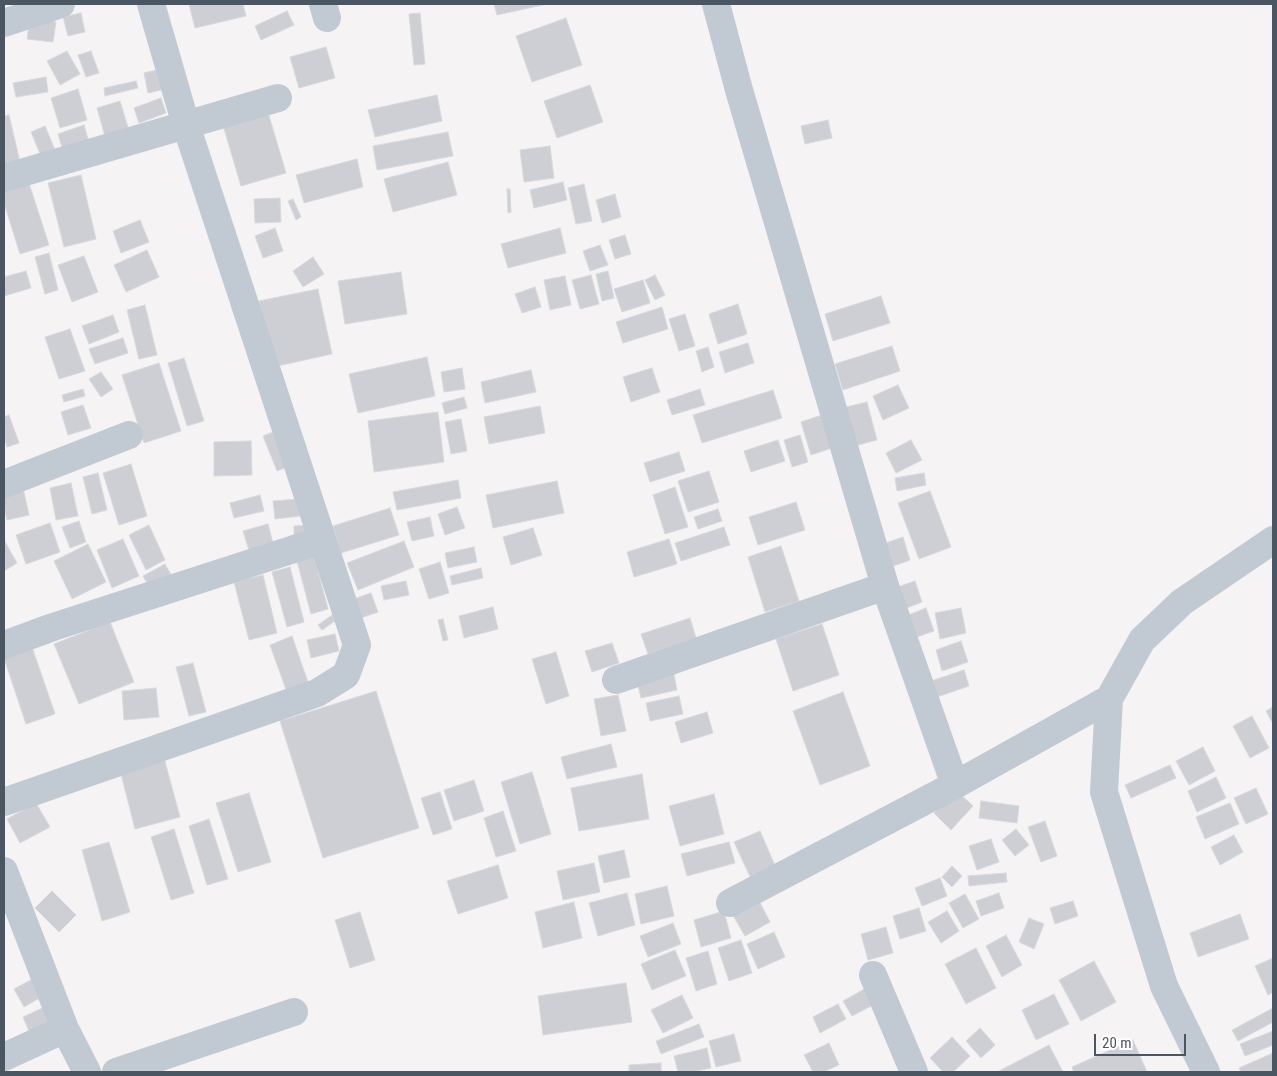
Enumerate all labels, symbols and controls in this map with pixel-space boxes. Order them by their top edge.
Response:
scale bar [1097,1024,1190,1056]
text: 20 m [1102,1034,1132,1052]

